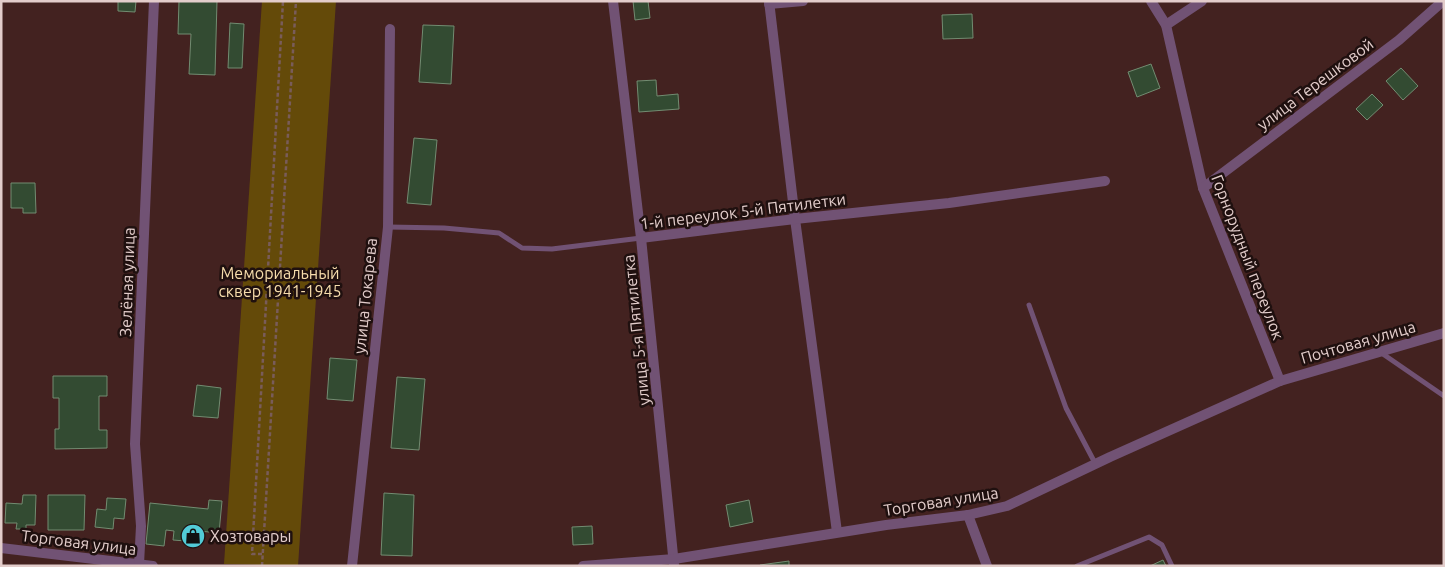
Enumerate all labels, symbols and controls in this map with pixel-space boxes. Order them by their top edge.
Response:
street label: улица Терешковой [1253,35,1377,133]
street label: Горнорудный переулок [1208,172,1288,342]
street label: 1-й переулок 5-й Пятилетки [639,189,847,233]
street label: Зелёная улица [116,227,138,337]
street label: улица Токарева [350,237,380,355]
street label: улица 5-я Пятилетка [619,254,653,406]
park label: Мемориальный сквер 1941-1945 [218,264,342,300]
street label: Почтовая улица [1299,317,1417,367]
street label: Торговая улица [882,483,1000,519]
shop icon: Хозтовары [180,523,206,549]
street label: Торговая улица [20,526,138,558]
place label: Хозтовары [210,527,291,545]

